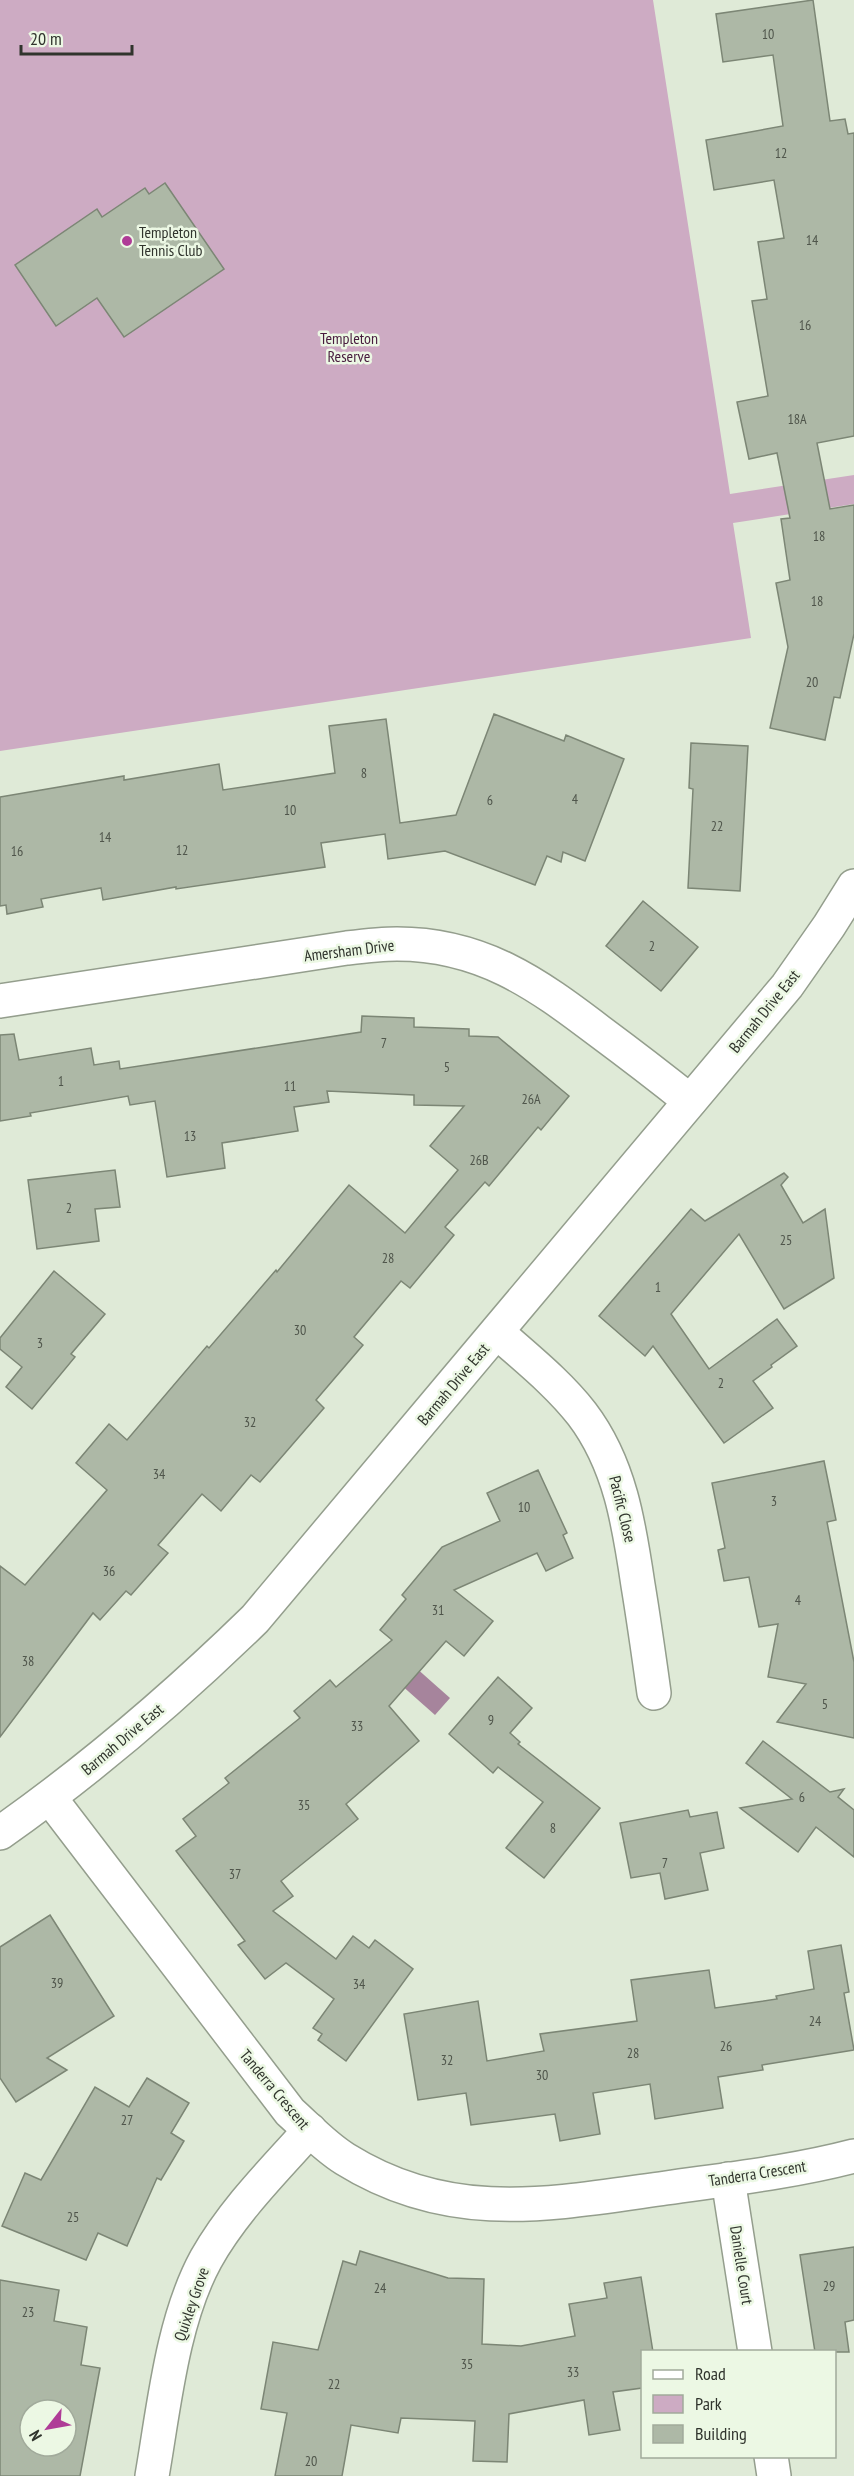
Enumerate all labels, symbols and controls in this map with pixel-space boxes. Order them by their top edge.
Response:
scale bar [21,18,132,56]
house number: 10 [762,25,774,43]
text: 20 m [30,27,62,50]
house number: 12 [775,144,787,162]
place label: Templeton Tennis Club [139,222,202,260]
house number: 14 [806,231,819,249]
marker: Templeton Tennis Club [120,234,134,248]
house number: 16 [799,316,811,334]
park label: Templeton Reserve [320,328,378,366]
house number: 18A [787,410,807,428]
house number: 18 [813,527,825,545]
house number: 18 [811,592,823,610]
house number: 20 [806,673,818,691]
house number: 8 [361,764,367,782]
house number: 4 [572,790,579,808]
house number: 6 [487,791,493,809]
house number: 10 [284,801,296,819]
house number: 22 [711,817,723,835]
house number: 14 [99,828,112,846]
house number: 12 [176,841,188,859]
house number: 16 [11,842,23,860]
street label: Amersham Drive [303,935,395,965]
house number: 2 [649,937,655,955]
street label: Barmah Drive East [724,965,804,1057]
house number: 7 [381,1034,387,1052]
house number: 5 [444,1058,450,1076]
house number: 1 [58,1072,64,1090]
house number: 11 [284,1077,296,1095]
house number: 26A [521,1090,541,1108]
house number: 13 [184,1127,196,1145]
house number: 26B [469,1151,489,1169]
house number: 2 [66,1199,72,1217]
house number: 25 [780,1231,792,1249]
house number: 28 [382,1249,394,1267]
house number: 1 [655,1278,661,1296]
house number: 30 [294,1321,306,1339]
house number: 3 [37,1334,43,1352]
street label: Barmah Drive East [413,1338,494,1429]
house number: 2 [718,1374,724,1392]
house number: 32 [244,1413,256,1431]
house number: 34 [153,1465,166,1483]
street label: Pacific Close [605,1474,641,1544]
house number: 3 [771,1492,777,1510]
house number: 10 [518,1498,530,1516]
house number: 36 [103,1562,115,1580]
house number: 4 [795,1591,802,1609]
house number: 31 [432,1601,444,1619]
house number: 38 [22,1652,34,1670]
house number: 5 [822,1695,828,1713]
street label: Barmah Drive East [77,1698,168,1779]
house number: 9 [488,1711,494,1729]
house number: 33 [351,1717,363,1735]
house number: 6 [799,1788,805,1806]
house number: 35 [298,1796,310,1814]
house number: 8 [550,1819,556,1837]
house number: 7 [662,1854,668,1872]
house number: 37 [229,1865,241,1883]
house number: 39 [51,1974,63,1992]
house number: 34 [353,1975,366,1993]
house number: 24 [809,2012,822,2030]
house number: 26 [720,2037,732,2055]
house number: 28 [627,2044,639,2062]
street label: Tanderra Crescent [236,2045,315,2134]
house number: 32 [441,2051,453,2069]
house number: 30 [536,2066,548,2084]
house number: 27 [121,2111,133,2129]
street label: Tanderra Crescent [707,2155,808,2191]
house number: 25 [67,2208,79,2226]
street label: Danielle Court [726,2224,758,2306]
street label: Quixley Grove [169,2265,213,2343]
house number: 29 [823,2277,835,2295]
house number: 24 [374,2279,387,2297]
house number: 23 [22,2303,34,2321]
legend [641,2350,836,2458]
house number: 35 [461,2355,473,2373]
text: Road [695,2362,726,2385]
house number: 33 [567,2363,579,2381]
house number: 22 [328,2375,340,2393]
text: Park [695,2392,722,2415]
north arrow [18,2398,78,2458]
text: Building [695,2422,747,2445]
text: N [24,2427,46,2445]
house number: 20 [305,2452,317,2470]

